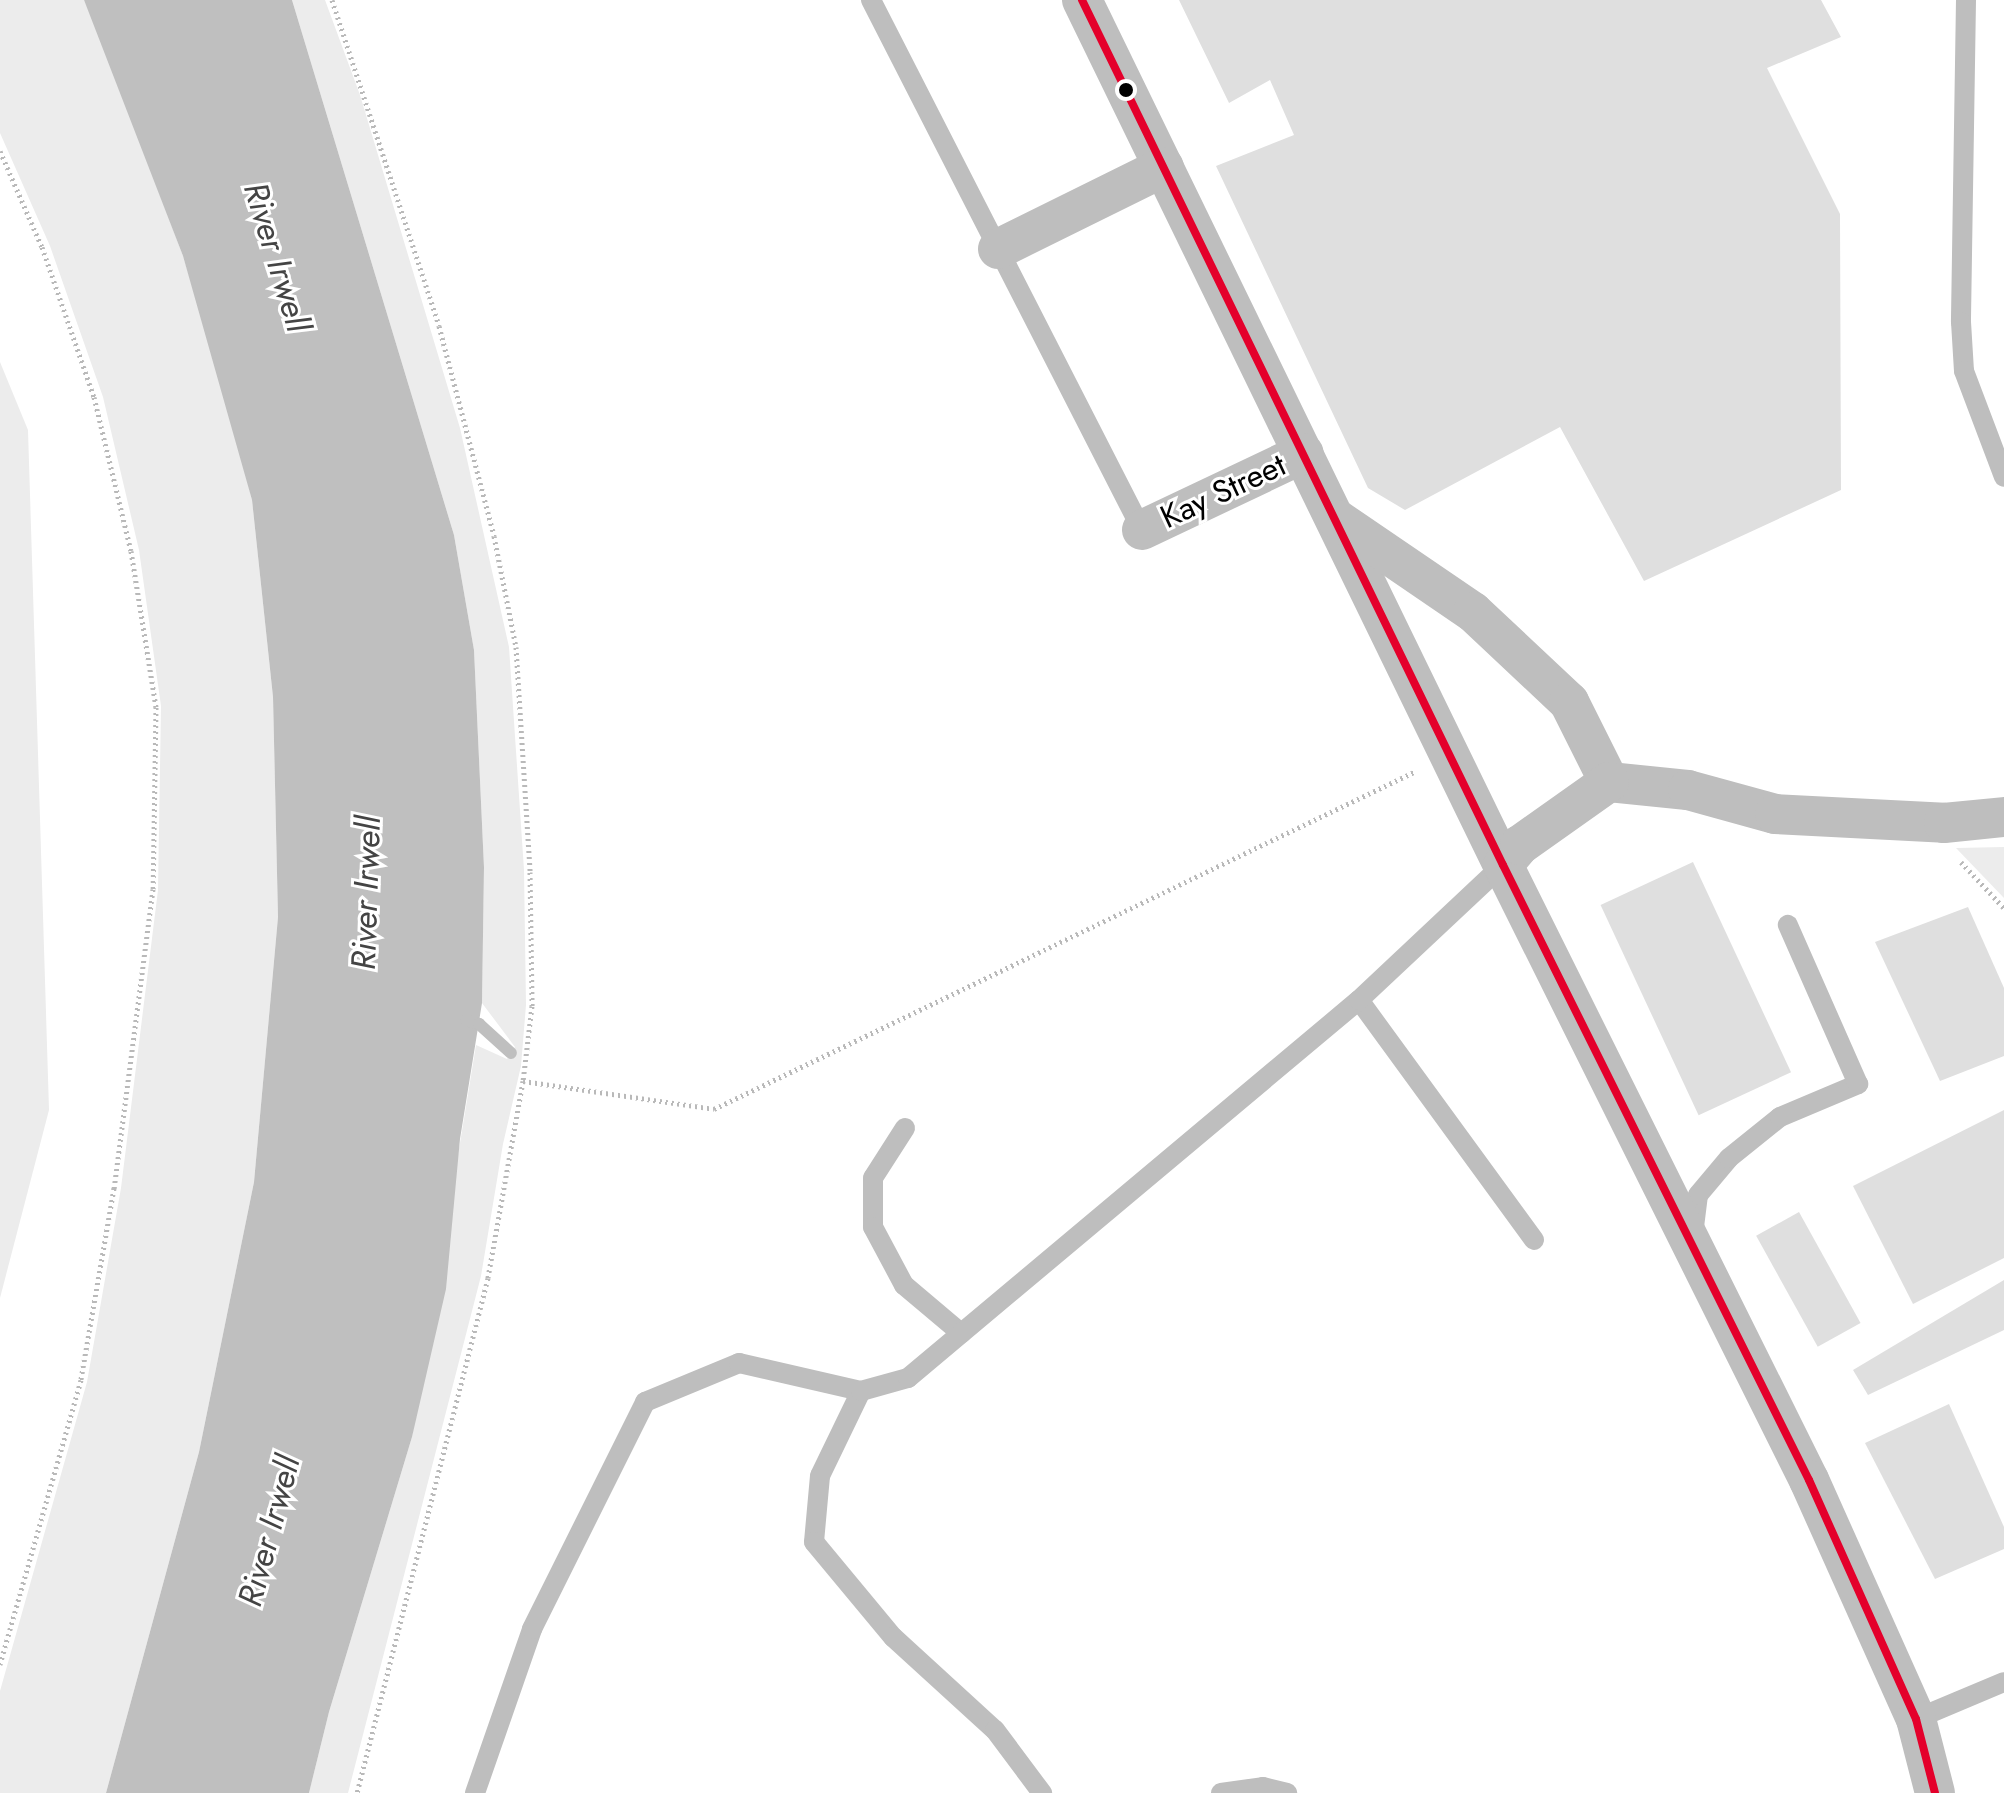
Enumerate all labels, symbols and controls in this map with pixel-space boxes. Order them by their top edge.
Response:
unlabelled marker [1118,82,1134,98]
water label: River Irwell [235,177,319,337]
street label: Kay Street [1154,445,1292,537]
water label: River Irwell [343,815,389,971]
water label: River Irwell [229,1451,309,1611]

